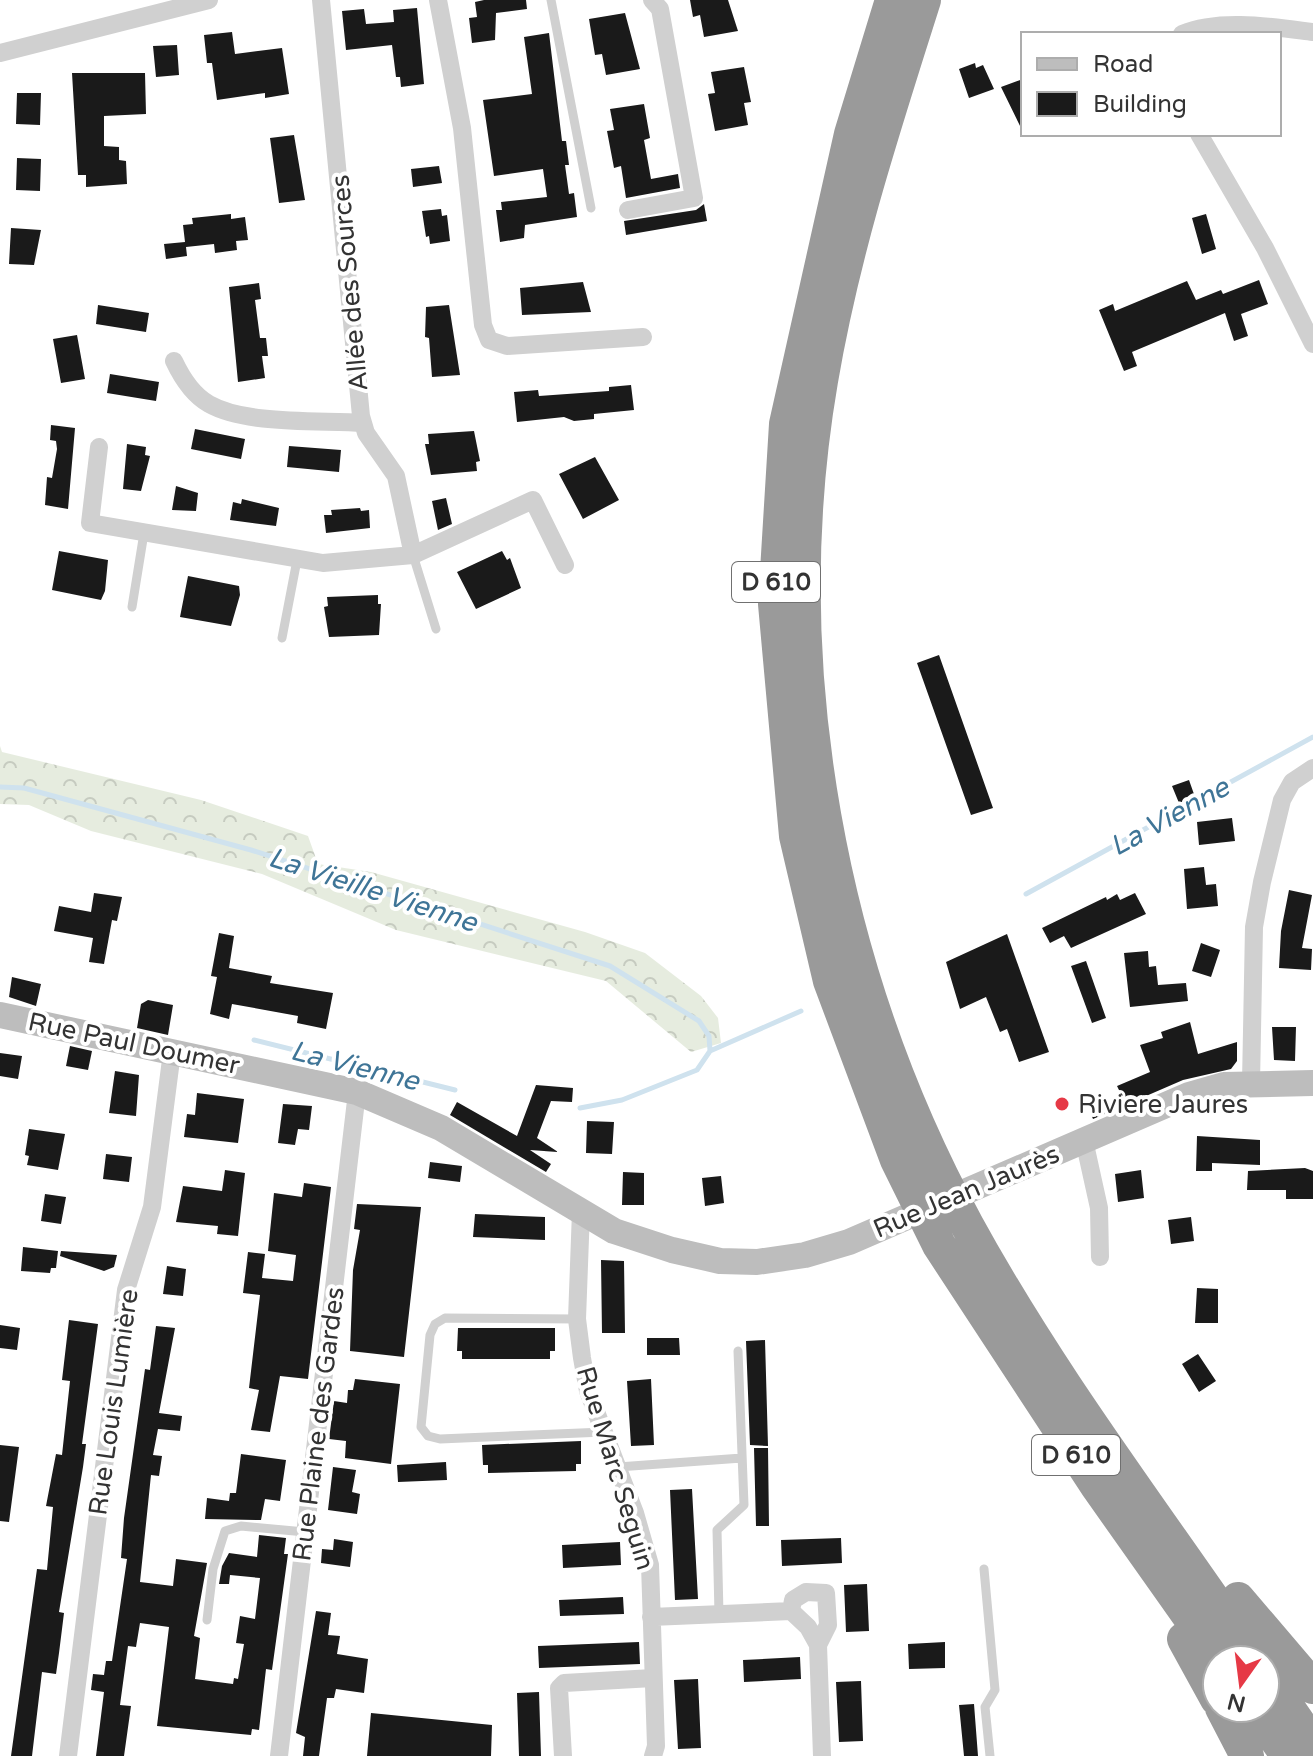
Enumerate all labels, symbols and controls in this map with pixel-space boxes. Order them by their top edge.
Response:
legend [1021,32,1281,136]
text: Road [1093,50,1153,79]
text: Building [1093,90,1187,119]
street label: Allée des Sources [325,174,374,392]
road number: D 610 [732,562,820,602]
water label: La Vienne [1104,769,1237,864]
water label: La Vieille Vienne [264,840,483,940]
street label: Rue Paul Doumer [25,1006,243,1081]
water label: La Vienne [287,1034,425,1099]
place label: Riviere Jaures [1078,1089,1248,1120]
marker: Riviere Jaures [1053,1095,1071,1113]
street label: Rue Jean Jaurès [869,1138,1064,1245]
street label: Rue Plaine des Gardes [286,1285,351,1563]
street label: Rue Louis Lumière [82,1287,145,1517]
street label: Rue Marc Seguin [570,1363,661,1574]
road number: D 610 [1032,1435,1120,1475]
north arrow [1201,1644,1281,1724]
text: N [1225,1688,1248,1717]

